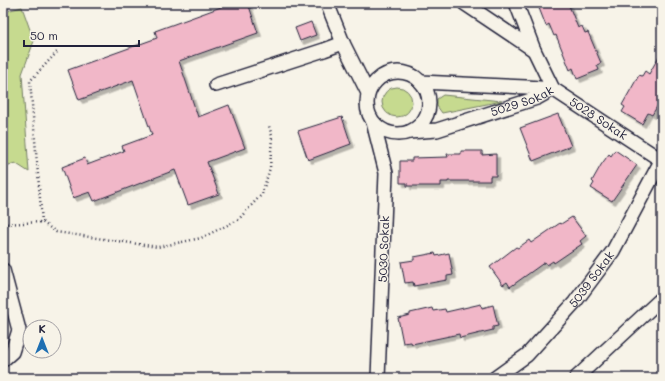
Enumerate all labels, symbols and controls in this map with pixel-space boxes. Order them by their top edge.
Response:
scale bar [24,22,139,48]
text: 50 m [30,27,58,43]
street label: 5029 Sokak [488,81,556,119]
street label: 5028 Sokak [567,93,631,143]
street label: 5030 Sokak [374,215,392,283]
street label: 5039 Sokak [565,247,617,311]
north arrow [22,319,62,359]
text: K [38,321,46,336]

